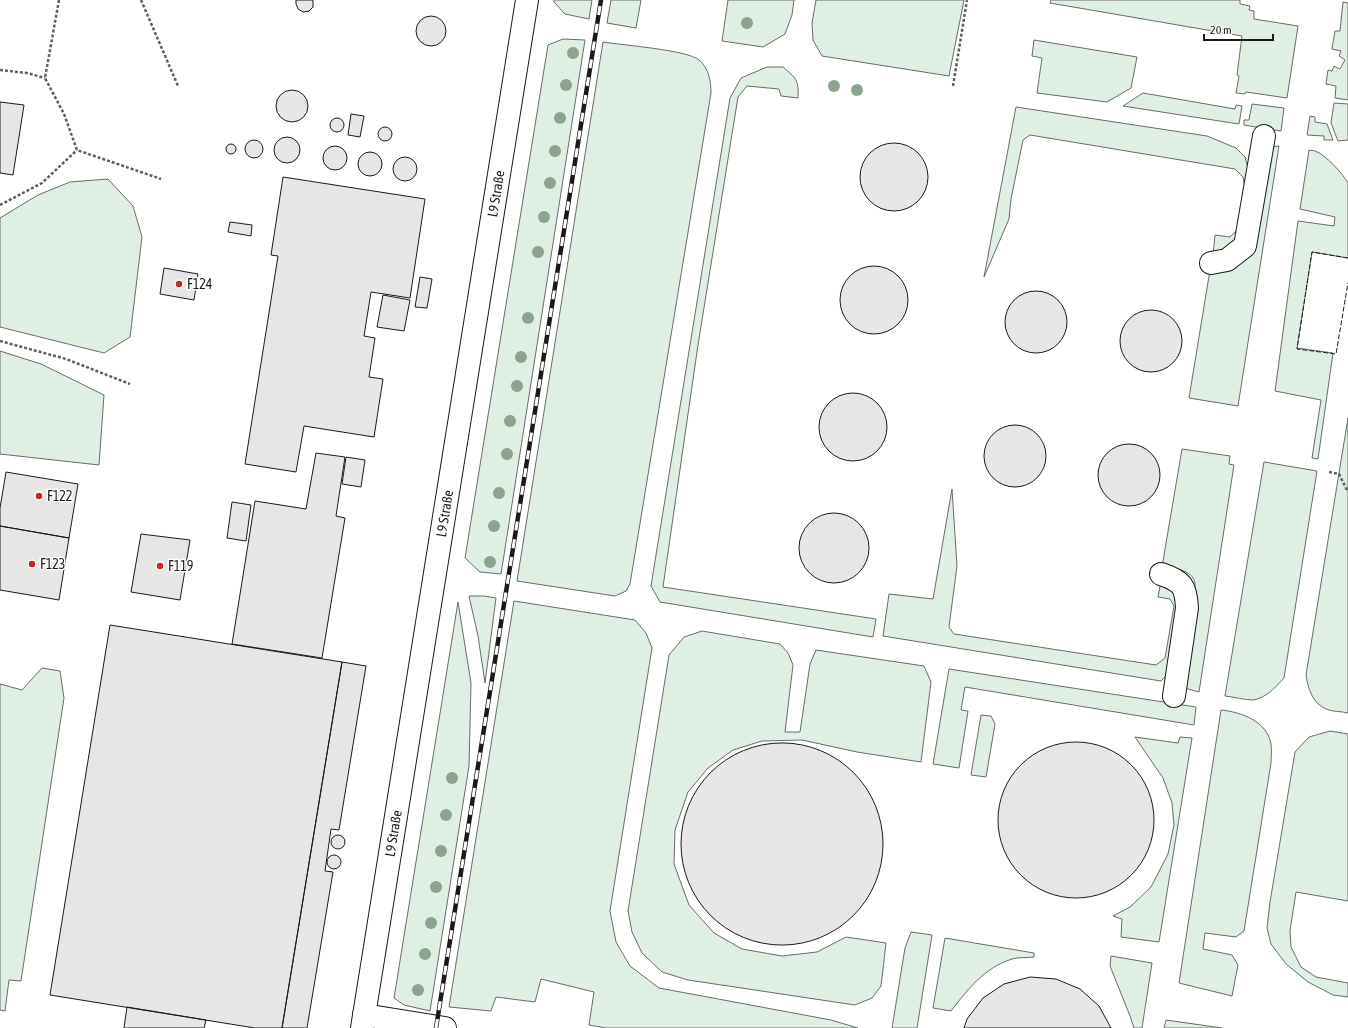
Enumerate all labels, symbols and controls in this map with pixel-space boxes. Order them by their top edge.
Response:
scale bar [1204,16,1273,42]
text: 20 m [1210,23,1232,37]
street label: L9 Straße [484,169,508,218]
place label: F124 [187,276,213,292]
marker: F124 [174,279,184,289]
place label: F122 [47,488,72,504]
street label: L9 Straße [433,489,456,538]
marker: F122 [34,491,44,501]
place label: F123 [40,556,65,572]
place label: F119 [168,558,193,574]
marker: F123 [27,559,37,569]
marker: F119 [155,561,165,571]
street label: L9 Straße [382,809,405,858]

